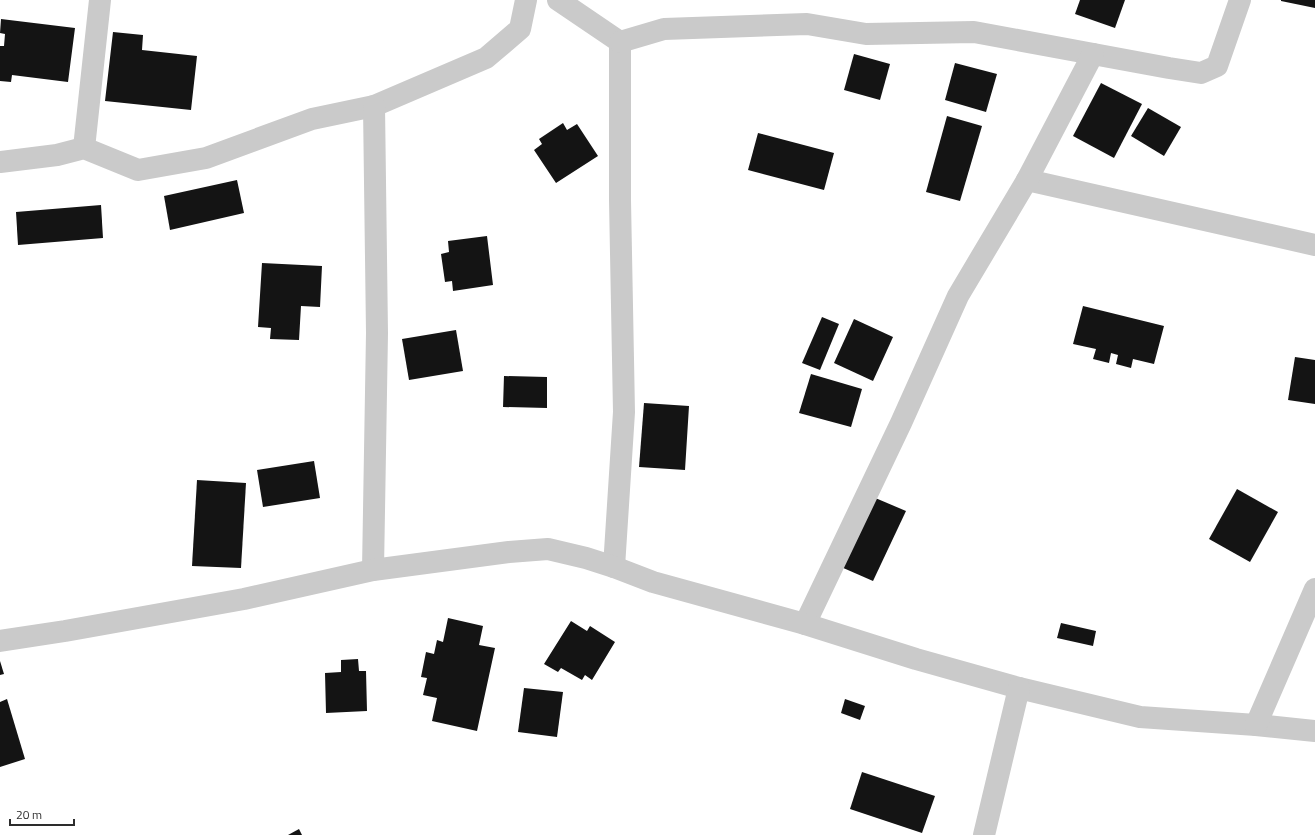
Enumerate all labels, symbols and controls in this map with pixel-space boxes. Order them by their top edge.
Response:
scale bar [10,801,74,827]
text: 20 m [16,805,42,824]

